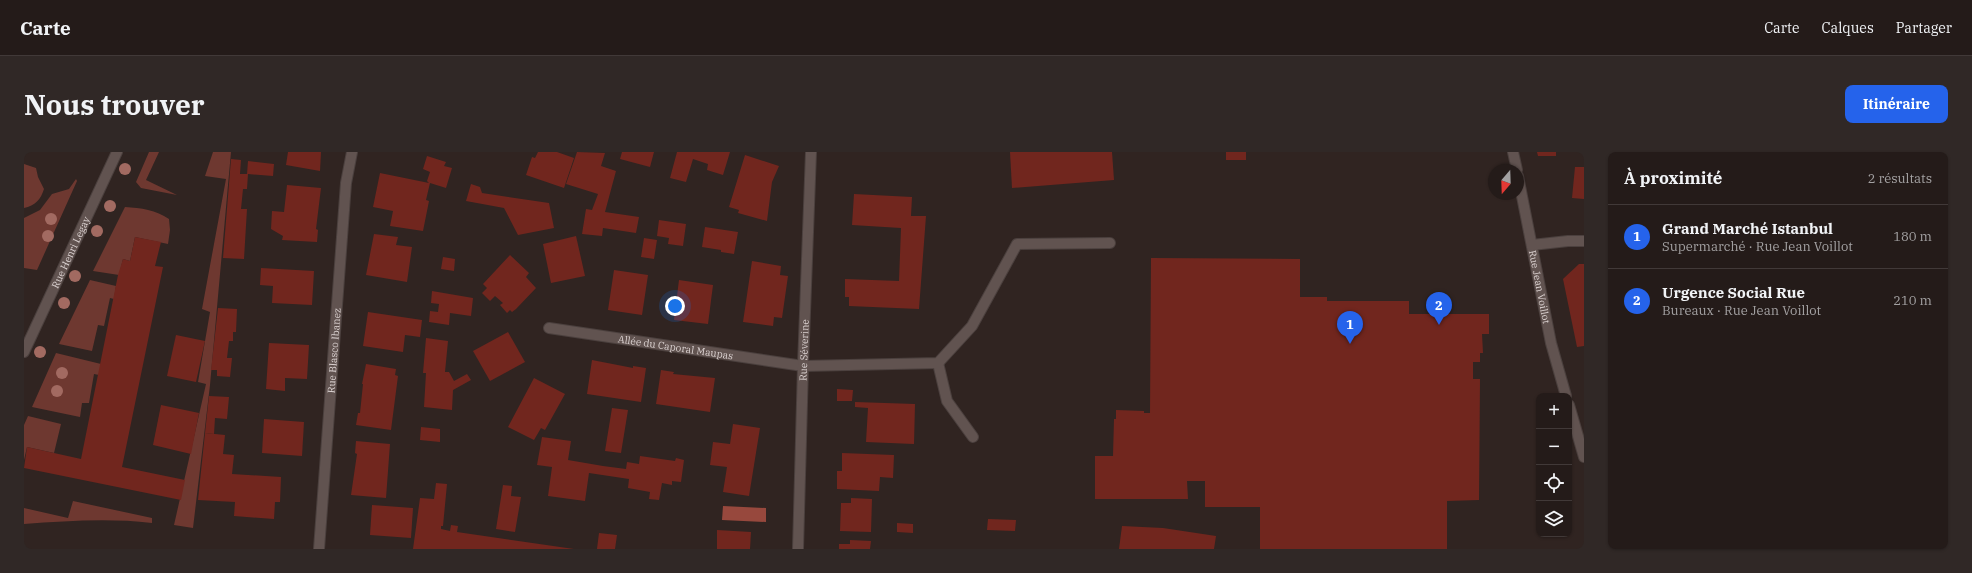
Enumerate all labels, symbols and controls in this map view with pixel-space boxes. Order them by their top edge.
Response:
text: Carte [20,16,71,40]
text: Carte [1764,19,1800,37]
text: Calques [1822,19,1874,37]
text: Partager [1896,19,1952,37]
button: Itinéraire [1845,85,1948,123]
text: Nous trouver [24,86,205,123]
north arrow [1488,164,1524,200]
text: À proximité [1624,167,1722,189]
text: 2 résultats [1868,170,1932,187]
street label: Rue Henri Legay [48,214,93,290]
text: Grand Marché Istanbul [1662,219,1833,238]
text: 1 [1633,228,1641,245]
text: 180 m [1893,228,1932,245]
text: Supermarché · Rue Jean Voillot [1662,238,1853,255]
street label: Rue Jean Voillot [1526,249,1554,325]
text: Urgence Social Rue [1662,283,1805,302]
pin: 2 [1426,292,1452,325]
text: 2 [1633,292,1641,309]
text: 210 m [1893,292,1932,309]
your location [665,296,685,316]
text: Bureaux · Rue Jean Voillot [1662,302,1821,319]
street label: Rue Blasco Ibanez [324,307,343,394]
pin: 1 [1337,311,1363,344]
street label: Rue Séverine [796,319,811,381]
street label: Allée du Caporal Maupas [617,332,734,362]
map controls [1536,393,1572,537]
button: + [1536,393,1572,429]
button: − [1536,429,1572,465]
button: locate [1536,465,1572,501]
button: layers [1536,501,1572,537]

